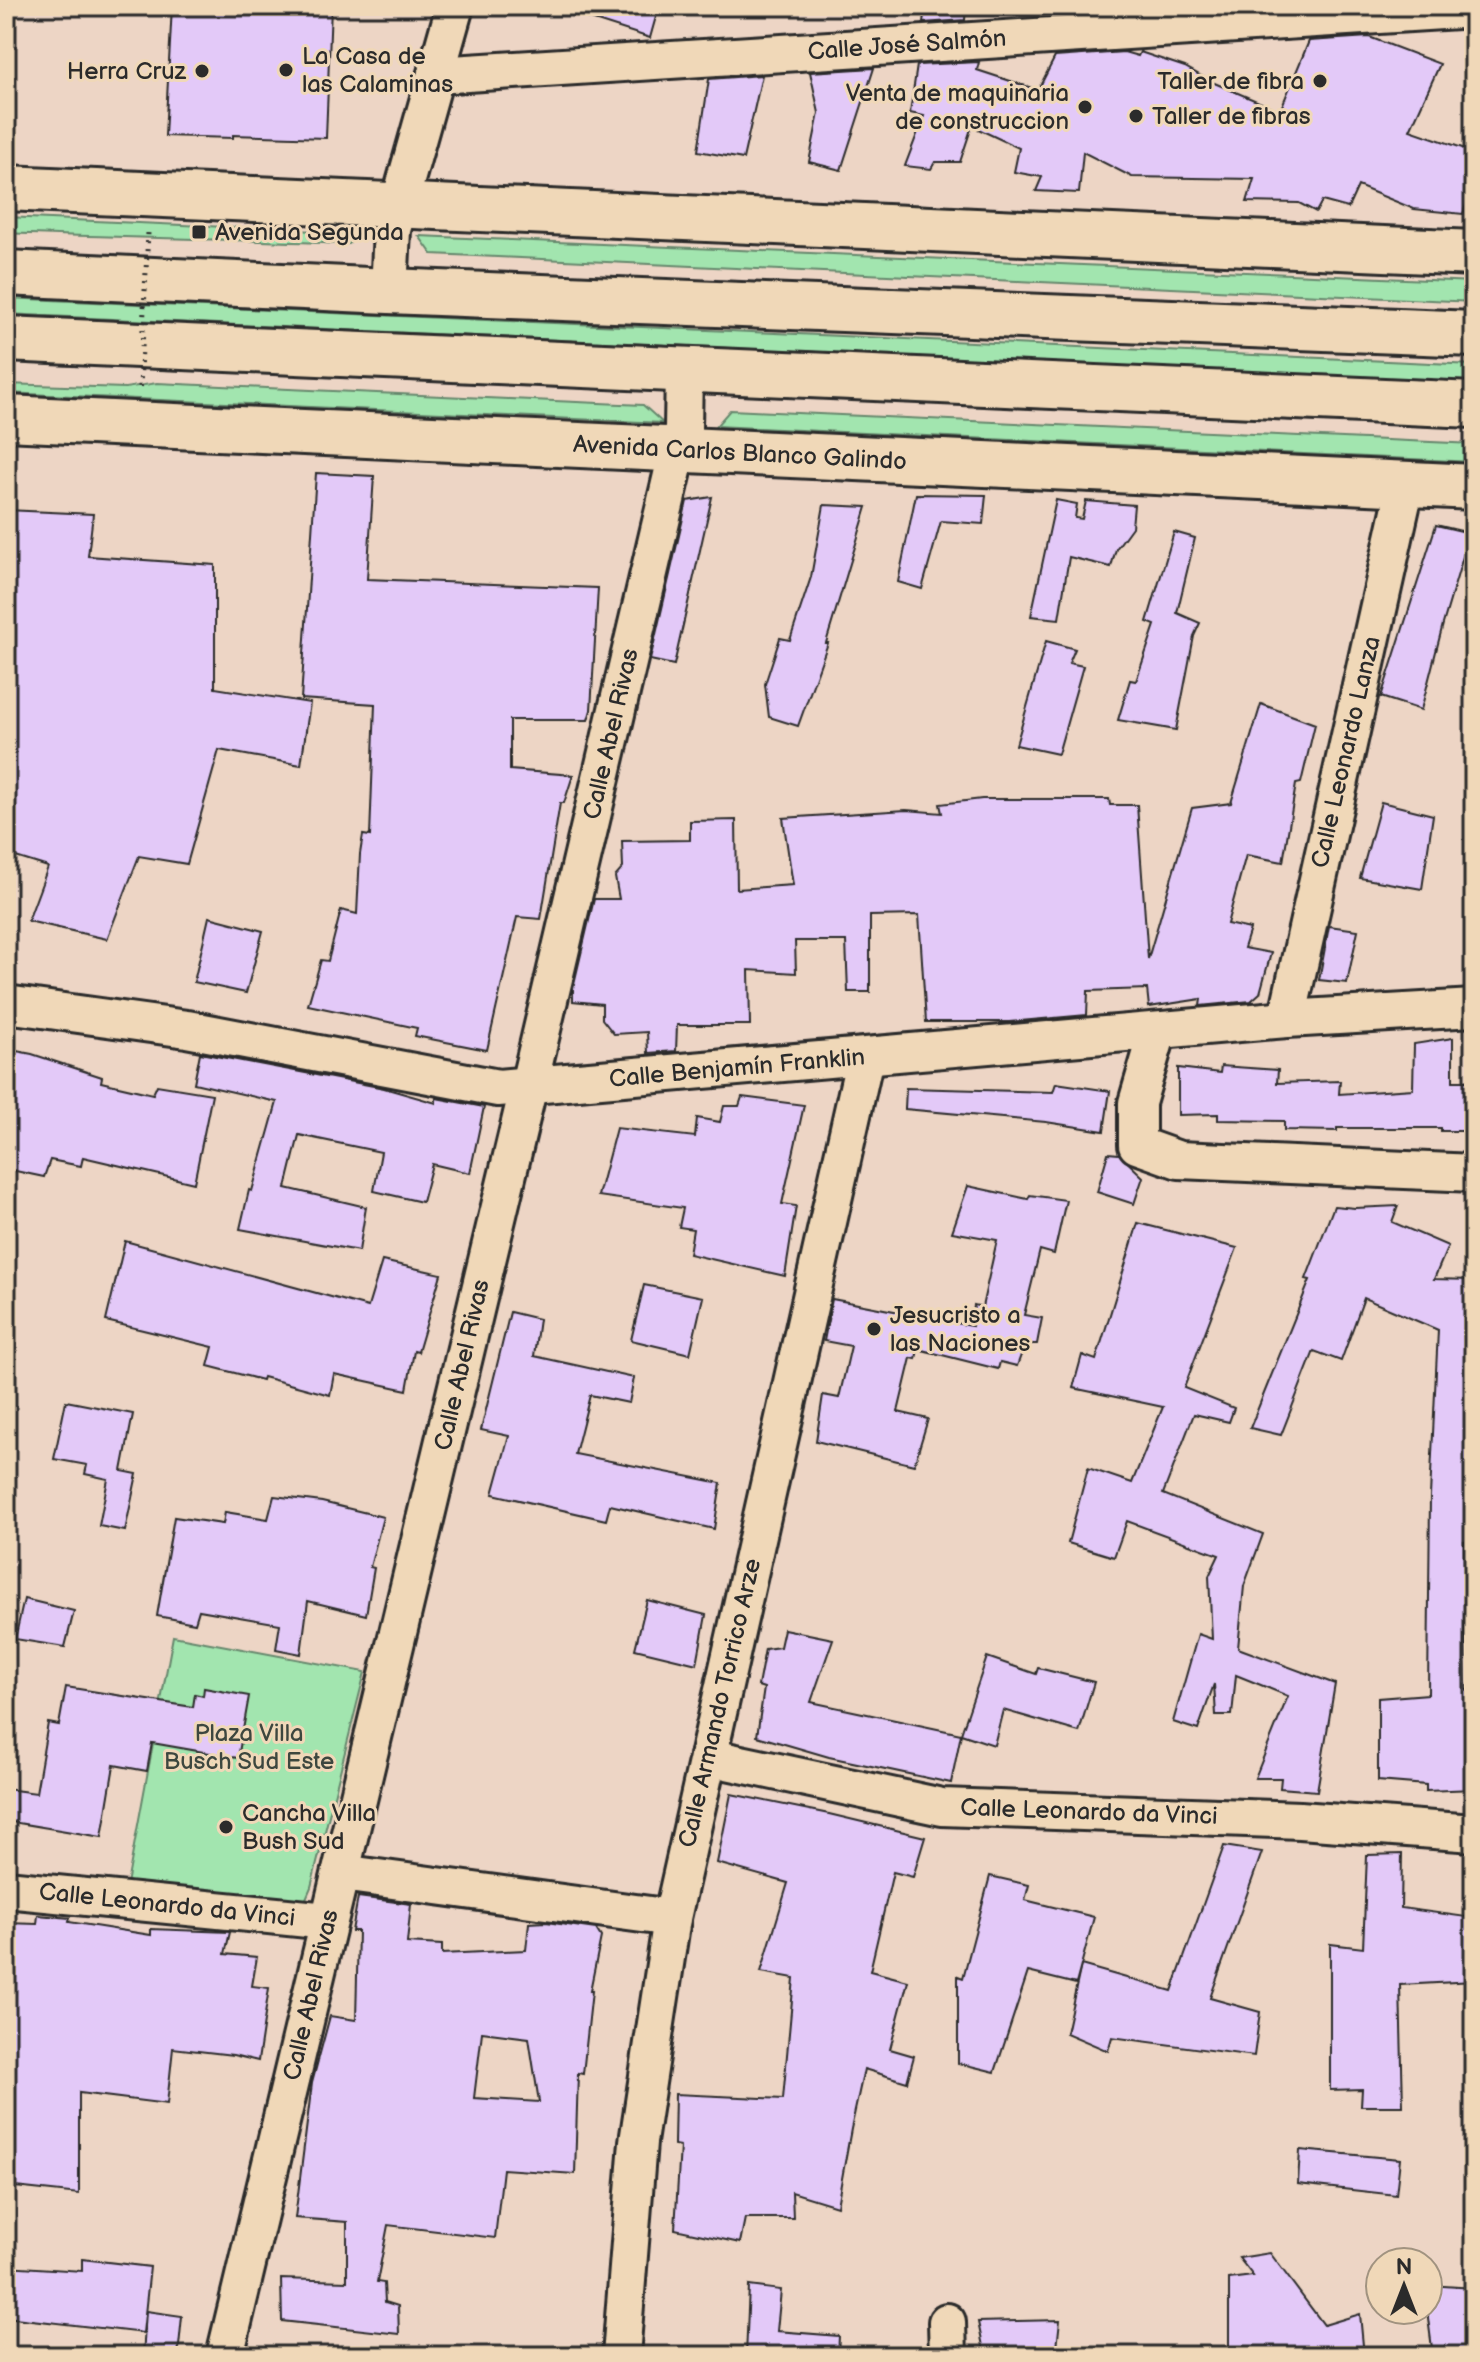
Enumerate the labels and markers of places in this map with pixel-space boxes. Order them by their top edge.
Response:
place label: La Casa de las Calaminas [302,42,453,99]
place label: Herra Cruz [67,57,187,86]
marker: La Casa de las Calaminas [277,61,295,79]
marker: Herra Cruz [193,62,211,80]
place label: Taller de fibra [1157,67,1304,96]
marker: Taller de fibra [1311,72,1329,90]
place label: Venta de maquinaria de construccion [846,79,1069,136]
marker: Venta de maquinaria de construccion [1076,98,1094,116]
place label: Taller de fibras [1152,102,1311,131]
marker: Taller de fibras [1127,107,1145,125]
place label: Avenida Segunda [215,218,404,247]
marker: Avenida Segunda [190,223,208,241]
place label: Jesucristo a las Naciones [890,1301,1031,1358]
marker: Jesucristo a las Naciones [865,1320,883,1338]
place label: Cancha Villa Bush Sud [242,1799,376,1856]
marker: Cancha Villa Bush Sud [217,1818,235,1836]

